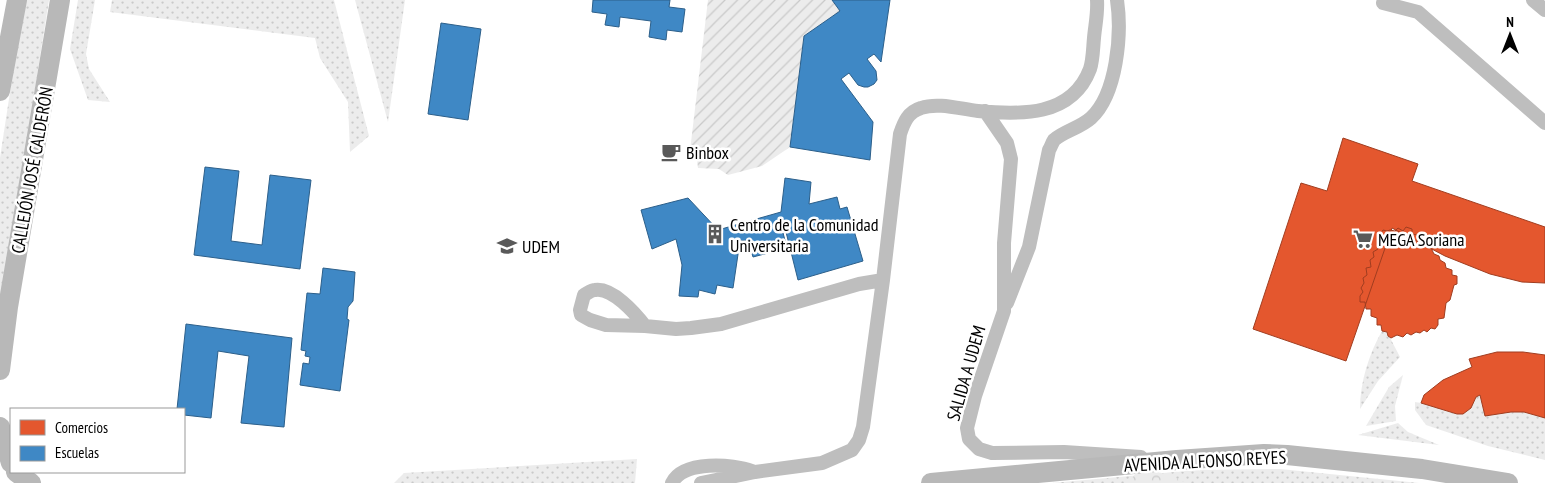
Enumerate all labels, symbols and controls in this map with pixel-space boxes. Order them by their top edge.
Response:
north arrow [1485,10,1535,60]
text: N [1506,13,1514,31]
street label: CALLEJÓN JOSÉ CALDERÓN [6,85,58,255]
cafe icon: Binbox [660,141,682,163]
place label: Binbox [686,141,730,164]
place label: Centro de la Comunidad Universitaria [730,213,878,257]
building icon: Centro de la Comunidad Universitaria [704,223,726,245]
supermarket icon: MEGA Soriana [1352,228,1374,250]
place label: MEGA Soriana [1378,228,1464,251]
school or university icon: UDEM [496,235,518,257]
place label: UDEM [522,235,560,258]
street label: SALIDA A UDEM [941,323,991,423]
legend [10,408,185,473]
text: Comercios [55,418,108,437]
text: Escuelas [55,443,99,462]
street label: AVENIDA ALFONSO REYES [1123,445,1287,477]

